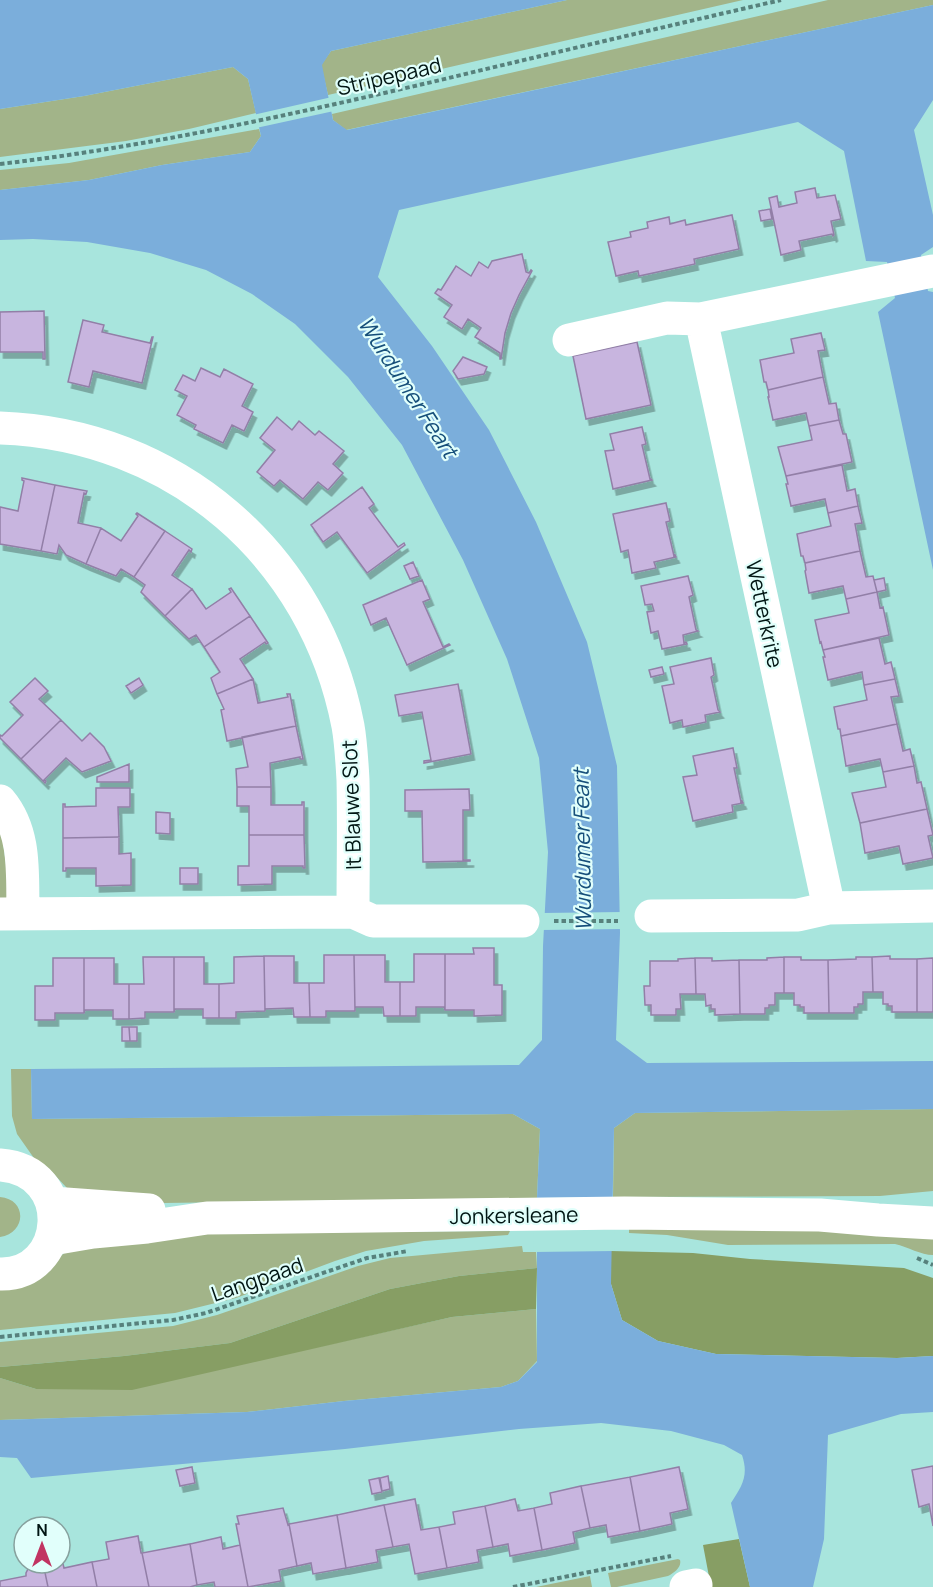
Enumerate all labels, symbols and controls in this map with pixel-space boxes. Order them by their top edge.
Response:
street label: Stripepaad [334,50,444,102]
water label: Wurdumer Feart [351,311,466,465]
street label: Wetterkrite [740,558,790,670]
street label: It Blauwe Slot [335,739,367,871]
water label: Wurdumer Feart [566,766,598,932]
street label: Jonkersleane [449,1200,579,1230]
street label: Langpaad [207,1250,307,1308]
north arrow [12,1515,72,1575]
text: N [36,1519,48,1541]

